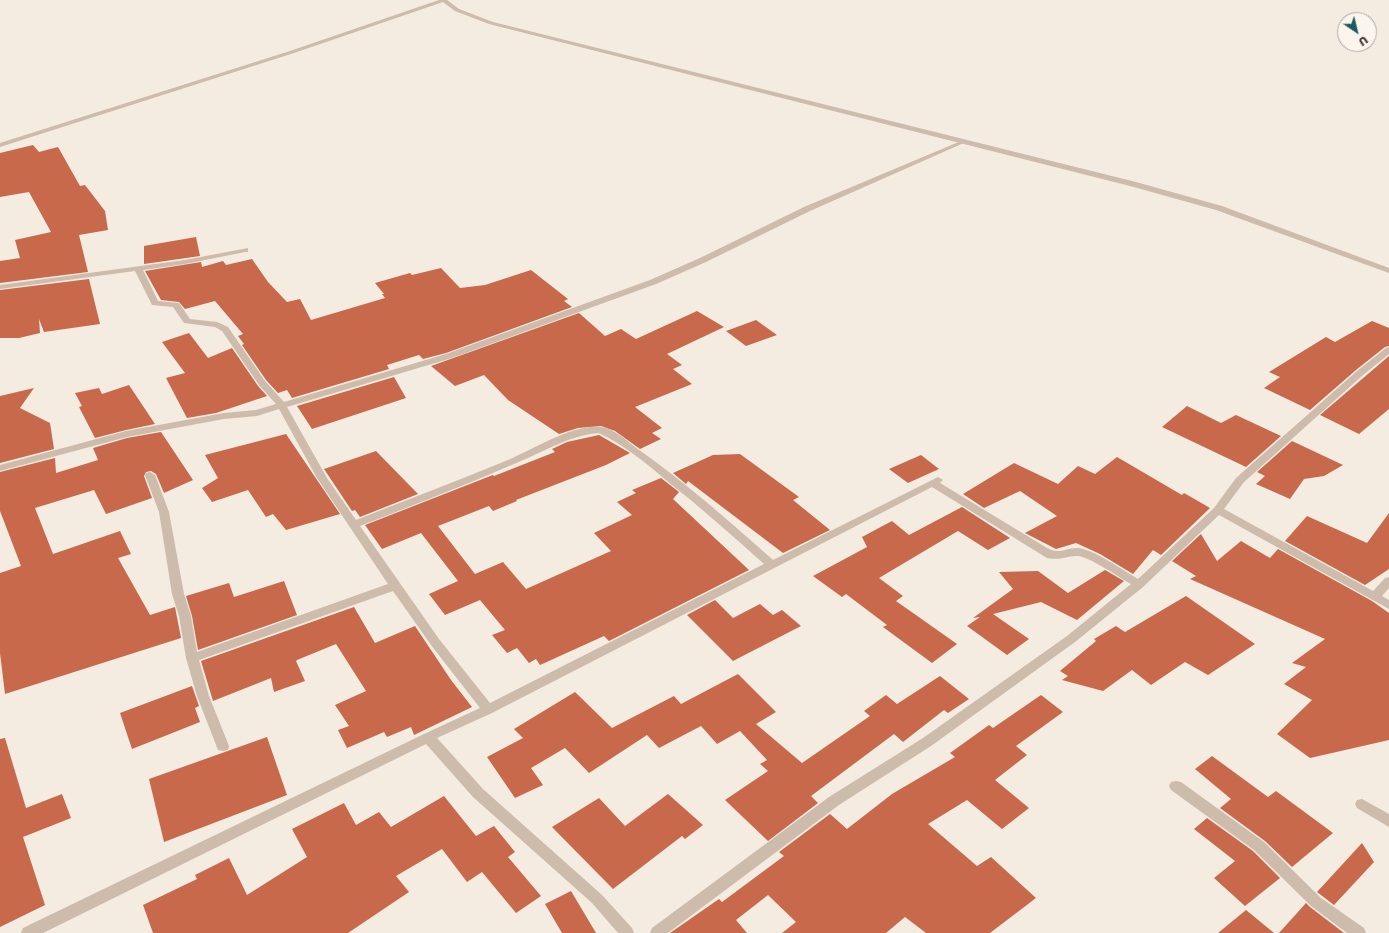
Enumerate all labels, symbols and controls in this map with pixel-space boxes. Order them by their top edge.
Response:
north arrow [1337,12,1377,52]
text: U [1357,34,1371,49]

